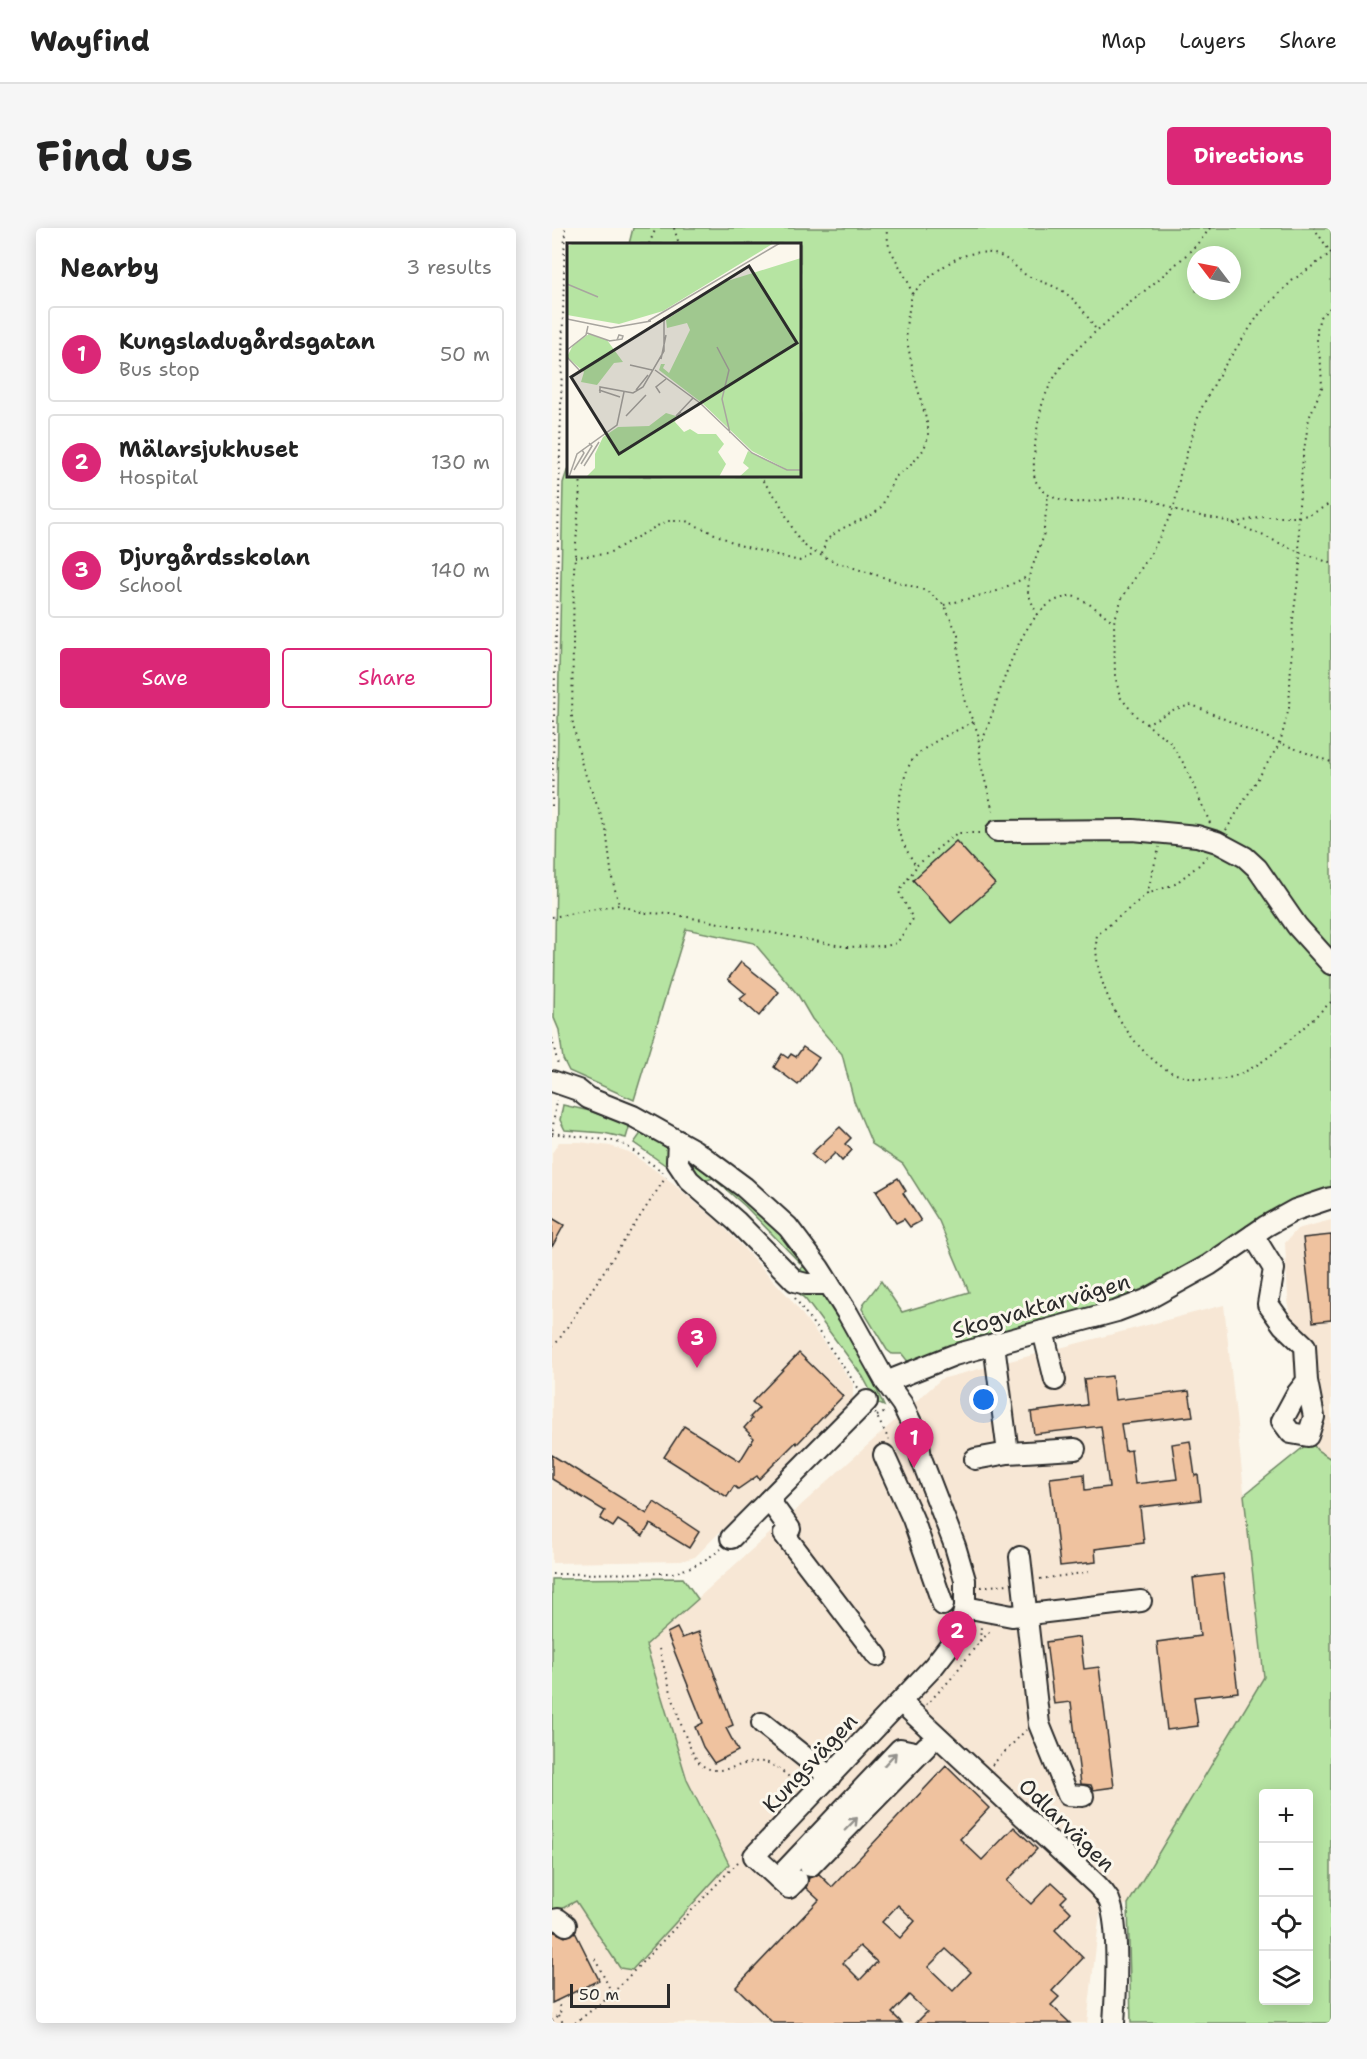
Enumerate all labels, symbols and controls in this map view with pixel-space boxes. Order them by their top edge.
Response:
text: Wayfind [30,22,150,60]
text: Map [1101,27,1146,55]
text: Layers [1179,27,1246,55]
text: Share [1279,27,1337,55]
button: Directions [1167,127,1331,185]
text: Find us [36,128,193,184]
inset map [567,243,801,477]
north arrow [1187,246,1241,300]
text: Nearby [60,250,159,285]
text: 3 results [406,254,492,280]
text: Kungsladugårdsgatan [119,327,375,356]
text: 1 [77,341,86,367]
text: 50 m [440,341,490,367]
text: Bus stop [119,356,200,382]
text: Mälarsjukhuset [119,435,299,464]
text: 2 [75,449,89,475]
text: 130 m [431,449,490,475]
text: Hospital [119,464,198,490]
text: Djurgårdsskolan [119,543,310,572]
text: 3 [75,557,89,583]
text: 140 m [431,557,490,583]
text: School [119,572,182,598]
button: Save [60,648,270,708]
button: Share [282,648,492,708]
street label: Skogvaktarvägen [949,1267,1133,1345]
pin: 3 [678,1318,716,1368]
your location [969,1385,998,1414]
pin: 1 [894,1418,934,1468]
pin: 2 [938,1612,976,1661]
street label: Kungsvägen [756,1707,864,1819]
one-way arrow [882,1752,897,1767]
street label: Odlarvägen [1012,1772,1122,1878]
map controls [1259,1789,1313,2005]
button: + [1259,1789,1313,1843]
one-way arrow [844,1817,858,1832]
button: − [1259,1843,1313,1897]
button: locate [1259,1897,1313,1951]
button: layers [1259,1951,1313,2005]
scale bar [570,1981,670,2008]
text: 50 m [579,1984,619,2005]

